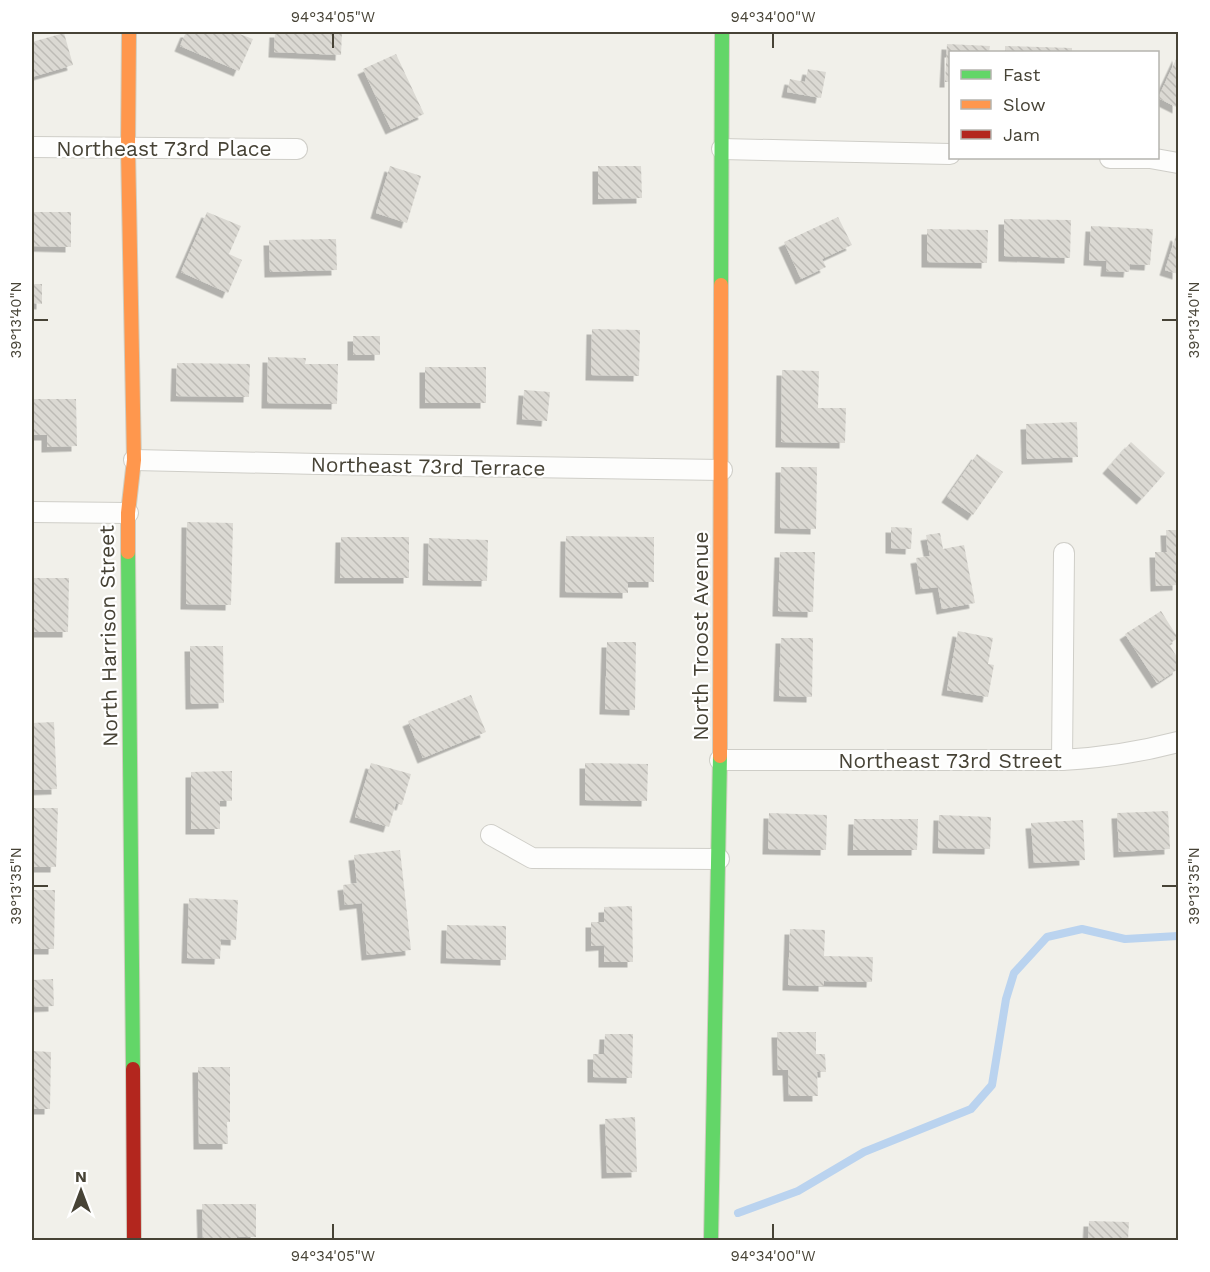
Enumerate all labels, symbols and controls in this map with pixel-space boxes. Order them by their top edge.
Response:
text: 94°34'05"W [291,8,375,26]
text: 94°34'00"W [730,8,816,26]
legend [949,51,1159,159]
text: Fast [1003,64,1041,85]
text: Slow [1003,94,1046,115]
text: Jam [1003,124,1040,145]
street label: Northeast 73rd Place [56,136,272,161]
text: 39°13'40"N [7,281,25,359]
text: 39°13'40"N [1185,281,1203,359]
street label: Northeast 73rd Terrace [310,451,546,481]
street label: North Harrison Street [94,525,122,747]
street label: North Troost Avenue [688,531,713,741]
street label: Northeast 73rd Street [838,748,1062,773]
text: 39°13'35"N [7,847,25,925]
text: 39°13'35"N [1185,847,1203,925]
north arrow [51,1161,111,1221]
text: N [75,1167,87,1186]
text: 94°34'05"W [291,1247,375,1265]
text: 94°34'00"W [730,1247,816,1265]

